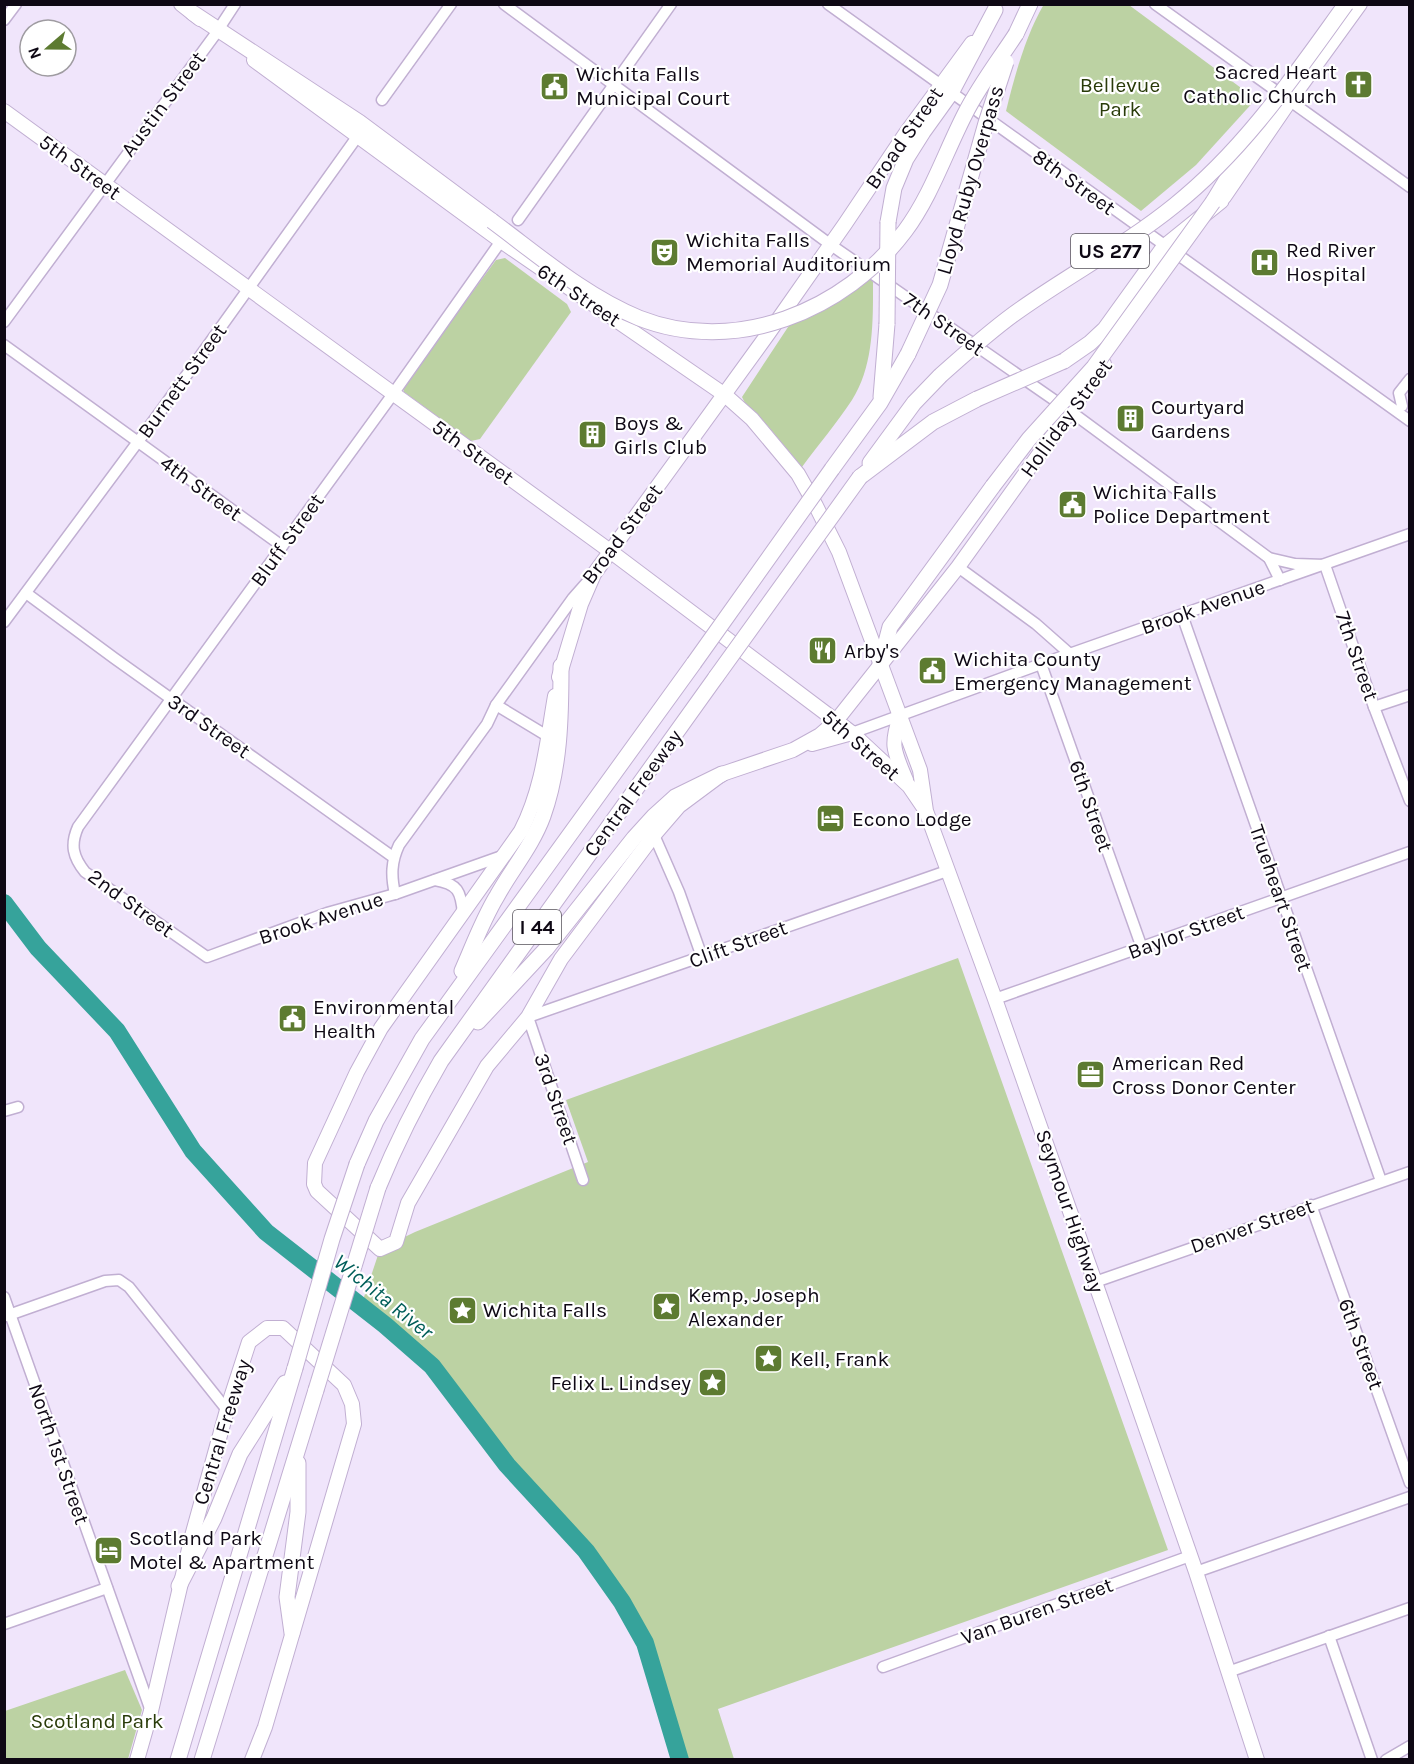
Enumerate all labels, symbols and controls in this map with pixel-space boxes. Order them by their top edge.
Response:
north arrow [18,18,78,78]
text: N [23,44,45,62]
street label: Austin Street [116,47,210,161]
place label: Sacred Heart Catholic Church [1183,60,1337,108]
place label: Wichita Falls Municipal Court [576,62,730,110]
church icon: Sacred Heart Catholic Church [1342,68,1374,100]
public building icon: Wichita Falls Municipal Court [539,70,571,102]
park label: Bellevue Park [1080,73,1160,121]
street label: Broad Street [860,82,948,194]
street label: Lloyd Ruby Overpass [932,83,1008,277]
street label: 5th Street [34,129,126,205]
street label: 8th Street [1028,144,1120,220]
place label: Wichita Falls Memorial Auditorium [686,228,891,276]
road number: US 277 [1071,234,1149,268]
theatre icon: Wichita Falls Memorial Auditorium [649,236,681,268]
place label: Red River Hospital [1286,238,1376,286]
hospital icon: Red River Hospital [1249,246,1281,278]
street label: 6th Street [533,258,625,332]
street label: 7th Street [899,287,989,361]
street label: Burnett Street [133,319,232,443]
street label: Holliday Street [1015,354,1117,482]
place label: Courtyard Gardens [1151,395,1245,443]
building icon: Courtyard Gardens [1114,403,1146,435]
place label: Boys & Girls Club [614,411,707,459]
street label: 5th Street [427,414,519,490]
building icon: Boys & Girls Club [577,419,609,451]
street label: 4th Street [156,450,247,526]
street label: Broad Street [577,479,667,589]
place label: Wichita Falls Police Department [1093,480,1270,528]
public building icon: Wichita Falls Police Department [1056,488,1088,520]
street label: Bluff Street [245,489,329,591]
street label: Brook Avenue [1138,575,1268,639]
street label: 7th Street [1331,608,1384,704]
restaurant icon: Arby's [807,635,839,667]
place label: Arby's [844,639,900,663]
place label: Wichita County Emergency Management [954,647,1192,695]
public building icon: Wichita County Emergency Management [917,655,949,687]
street label: 3rd Street [163,689,255,763]
street label: 5th Street [817,705,905,785]
street label: Central Freeway [579,725,687,861]
street label: 6th Street [1064,757,1118,855]
hotel icon: Econo Lodge [815,803,847,835]
place label: Econo Lodge [852,807,972,831]
street label: Trueheart Street [1245,822,1317,974]
street label: 2nd Street [84,864,179,942]
street label: Brook Avenue [256,887,386,949]
street label: Baylor Street [1125,900,1248,964]
road number: I 44 [513,910,561,944]
street label: Clift Street [686,915,790,973]
place label: Environmental Health [313,995,454,1043]
public building icon: Environmental Health [276,1003,308,1035]
street label: 3rd Street [529,1050,583,1148]
place label: American Red Cross Donor Center [1112,1051,1296,1099]
office icon: American Red Cross Donor Center [1075,1059,1107,1091]
street label: Seymour Highway [1031,1126,1109,1296]
street label: Denver Street [1187,1194,1317,1258]
water label: Wichita River [328,1249,440,1346]
place label: Kemp, Joseph Alexander [688,1283,820,1331]
place icon: Kemp, Joseph Alexander [651,1291,683,1323]
place icon: Wichita Falls [446,1294,478,1326]
street label: 6th Street [1333,1295,1389,1393]
place label: Wichita Falls [483,1298,607,1322]
place icon: Kell, Frank [753,1343,785,1375]
place label: Kell, Frank [790,1347,890,1371]
street label: Central Freeway [188,1356,256,1508]
place icon: Felix L. Lindsey [696,1367,728,1399]
place label: Felix L. Lindsey [551,1371,691,1395]
street label: North 1st Street [24,1380,94,1528]
place label: Scotland Park Motel & Apartment [129,1526,314,1574]
hotel icon: Scotland Park Motel & Apartment [92,1534,124,1566]
street label: Van Buren Street [958,1572,1116,1650]
park label: Scotland Park [30,1709,164,1733]

